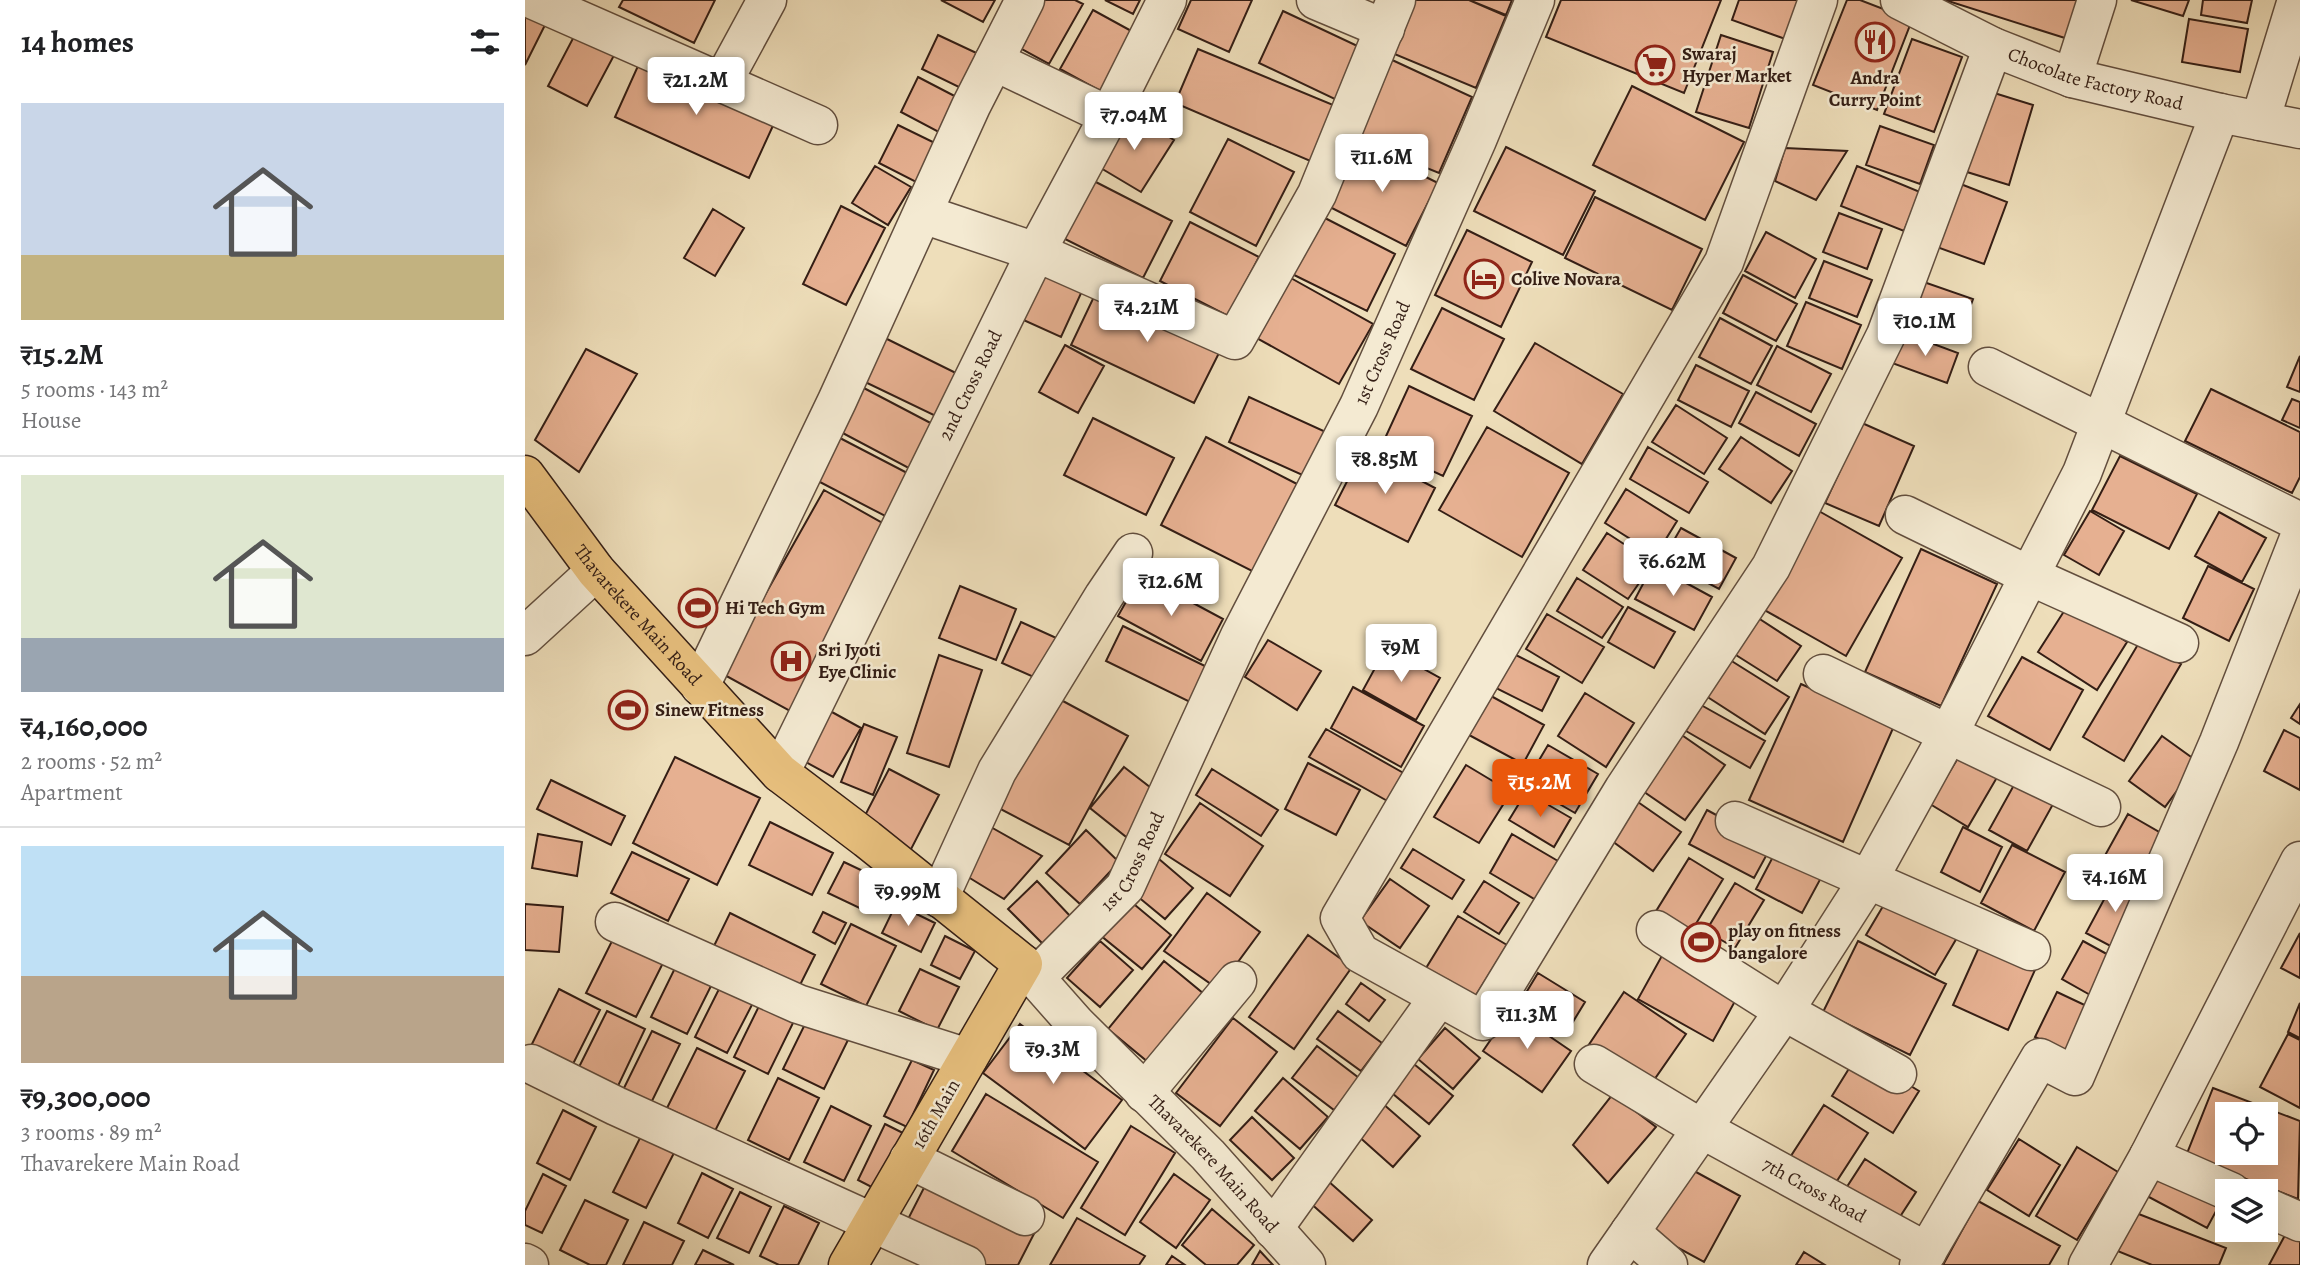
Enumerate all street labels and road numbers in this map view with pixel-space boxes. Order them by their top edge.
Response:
street label: Chocolate Factory Road [2004,41,2187,117]
street label: 1st Cross Road [1348,296,1417,409]
street label: 2nd Cross Road [932,325,1009,445]
street label: Thavarekere Main Road [568,539,708,692]
street label: 1st Cross Road [1095,807,1171,917]
street label: 16th Main [906,1075,966,1153]
street label: Thavarekere Main Road [1142,1089,1285,1239]
street label: 7th Cross Road [1758,1151,1872,1230]

